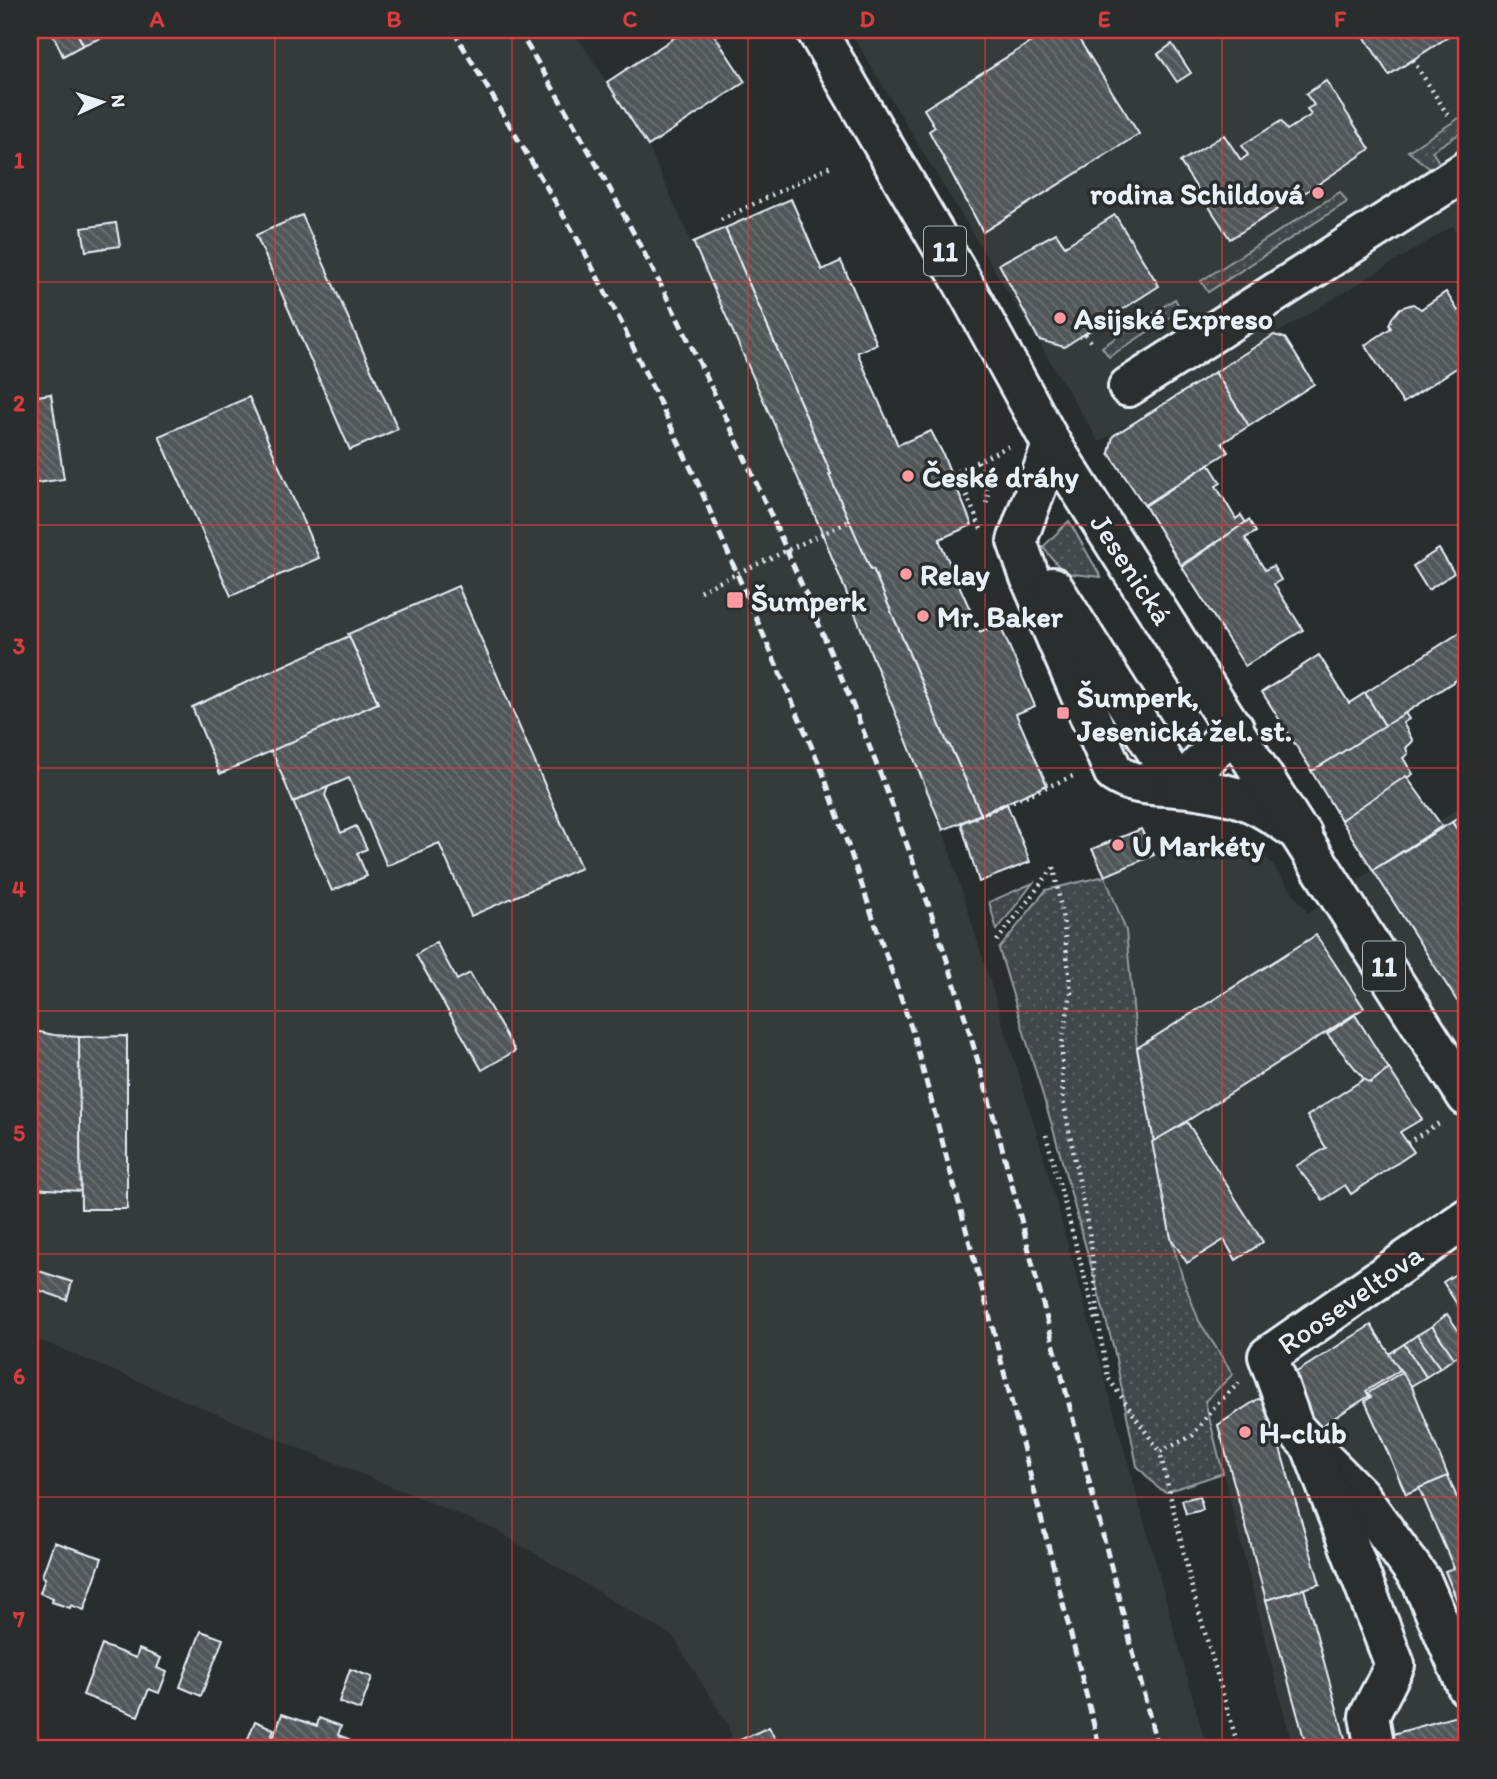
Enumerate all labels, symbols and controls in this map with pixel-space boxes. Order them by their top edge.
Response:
text: A [149,5,165,33]
text: B [387,5,402,33]
text: C [623,5,638,33]
text: D [859,5,875,33]
text: E [1098,5,1111,33]
text: F [1334,5,1347,33]
north arrow [66,66,136,136]
text: N [107,94,130,108]
text: 1 [14,146,25,174]
place label: rodina Schildová [1090,175,1304,212]
marker: rodina Schildová [1310,185,1326,201]
road number: 11 [924,226,966,276]
place label: Asijské Expreso [1073,300,1273,337]
marker: Asijské Expreso [1052,310,1068,326]
text: 2 [13,389,26,417]
place label: České dráhy [922,458,1079,495]
marker: České dráhy [900,468,916,484]
street label: Jesenická [1082,506,1182,632]
place label: Relay [920,556,990,593]
marker: Relay [898,566,914,582]
place label: Šumperk [751,582,867,619]
marker: Šumperk [725,590,745,610]
place label: Mr. Baker [937,598,1064,635]
marker: Mr. Baker [915,608,931,624]
text: 3 [13,632,26,660]
place label: Šumperk, Jesenická žel. st. [1076,678,1292,749]
marker: Šumperk, Jesenická žel. st. [1055,705,1071,721]
place label: U Markéty [1132,827,1266,864]
marker: U Markéty [1110,837,1126,853]
text: 4 [12,875,26,903]
road number: 11 [1363,942,1405,990]
text: 5 [13,1119,25,1147]
street label: Rooseveltova [1270,1235,1430,1363]
text: 6 [13,1362,25,1390]
place label: H-club [1259,1414,1347,1451]
marker: H-club [1237,1424,1253,1440]
text: 7 [12,1605,25,1633]

